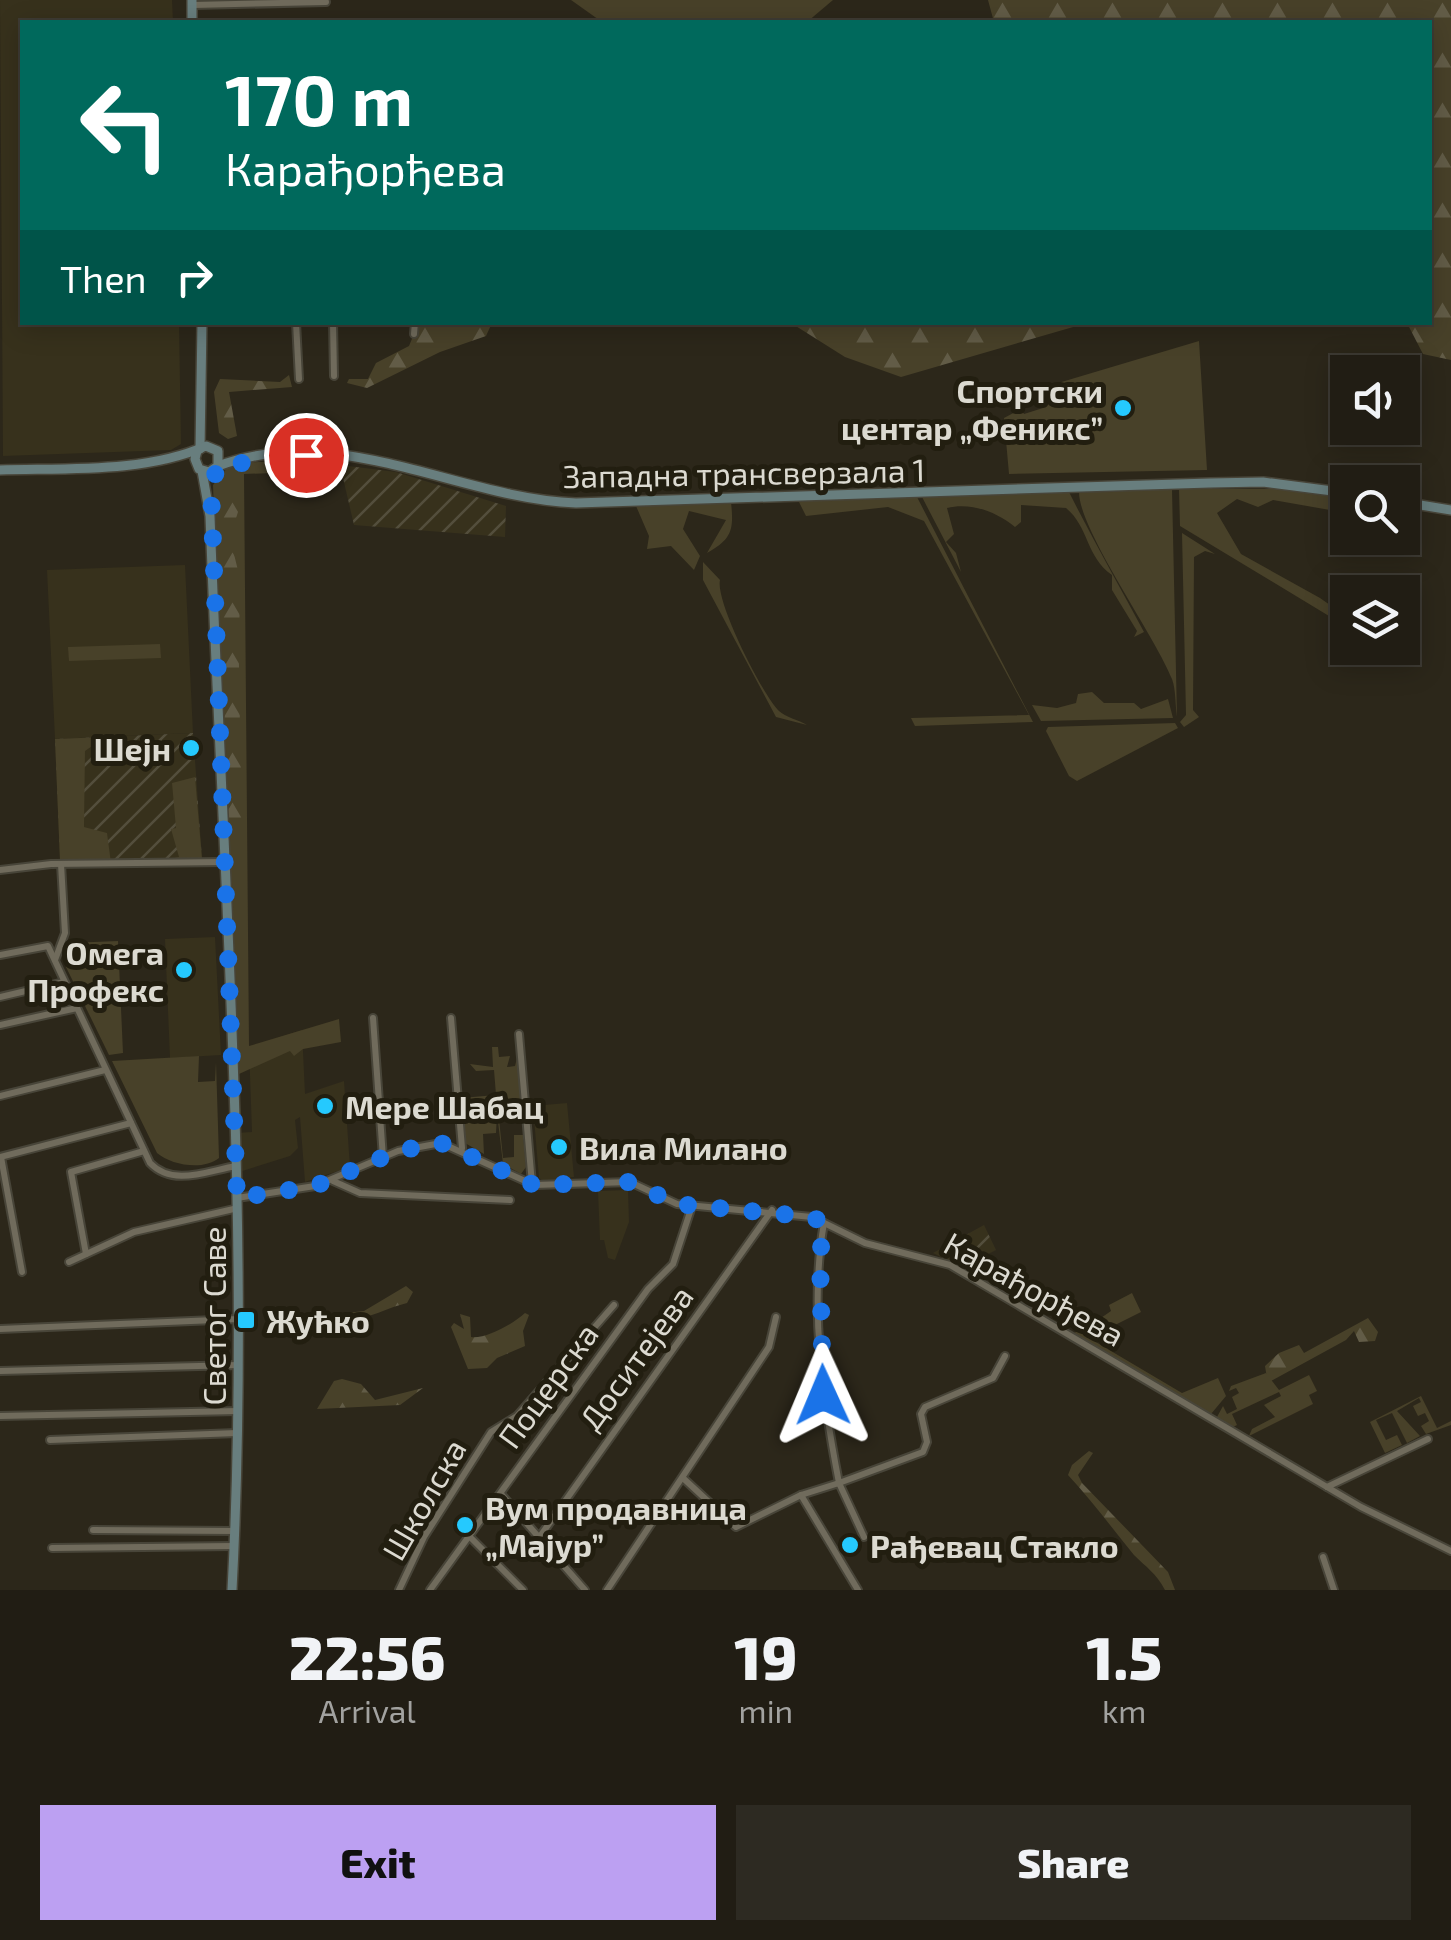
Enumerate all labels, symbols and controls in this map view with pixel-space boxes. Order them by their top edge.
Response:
text: 170 m [225,56,413,140]
icon: left [60,60,190,190]
text: Карађорђева [225,141,506,195]
icon: right [167,250,222,305]
text: Then [60,255,147,301]
map controls [1330,355,1420,665]
button: sound [1330,355,1420,445]
place label: Спортски центар „Феникс” [841,371,1103,446]
marker: Спортски центар „Феникс” [1112,397,1134,419]
pin [264,413,349,498]
icon: arrive [279,428,334,483]
street label: Западна трансверзала 1 [562,450,926,494]
button: search [1330,465,1420,555]
button: layers [1330,575,1420,665]
place label: Шејн [93,729,171,767]
marker: Шејн [180,737,202,759]
place label: Омега Профекс [27,933,164,1008]
marker: Омега Профекс [173,959,195,981]
place label: Мере Шабац [345,1087,544,1125]
marker: Мере Шабац [314,1095,336,1117]
place label: Вила Милано [579,1128,788,1166]
marker: Вила Милано [548,1136,570,1158]
street label: Карађорђева [938,1223,1132,1354]
street label: Светог Саве [194,1226,232,1406]
street label: Доситејева [570,1278,701,1437]
place label: Жућко [266,1301,370,1340]
marker: Жућко [235,1309,257,1331]
street label: Поцерска [489,1315,605,1455]
position arrow [771,1343,875,1447]
street label: Школска [373,1432,473,1566]
place label: Вум продавница „Мајур” [485,1488,747,1564]
marker: Вум продавница „Мајур” [454,1514,476,1536]
place label: Рађевац Стакло [870,1526,1119,1565]
marker: Рађевац Стакло [839,1534,861,1556]
text: 22:56 [289,1620,446,1692]
text: 19 [734,1620,797,1692]
text: 1.5 [1086,1620,1162,1692]
text: Arrival [318,1691,416,1729]
text: min [739,1691,793,1729]
text: km [1102,1691,1146,1729]
button: Exit [40,1805,716,1920]
button: Share [736,1805,1411,1920]

